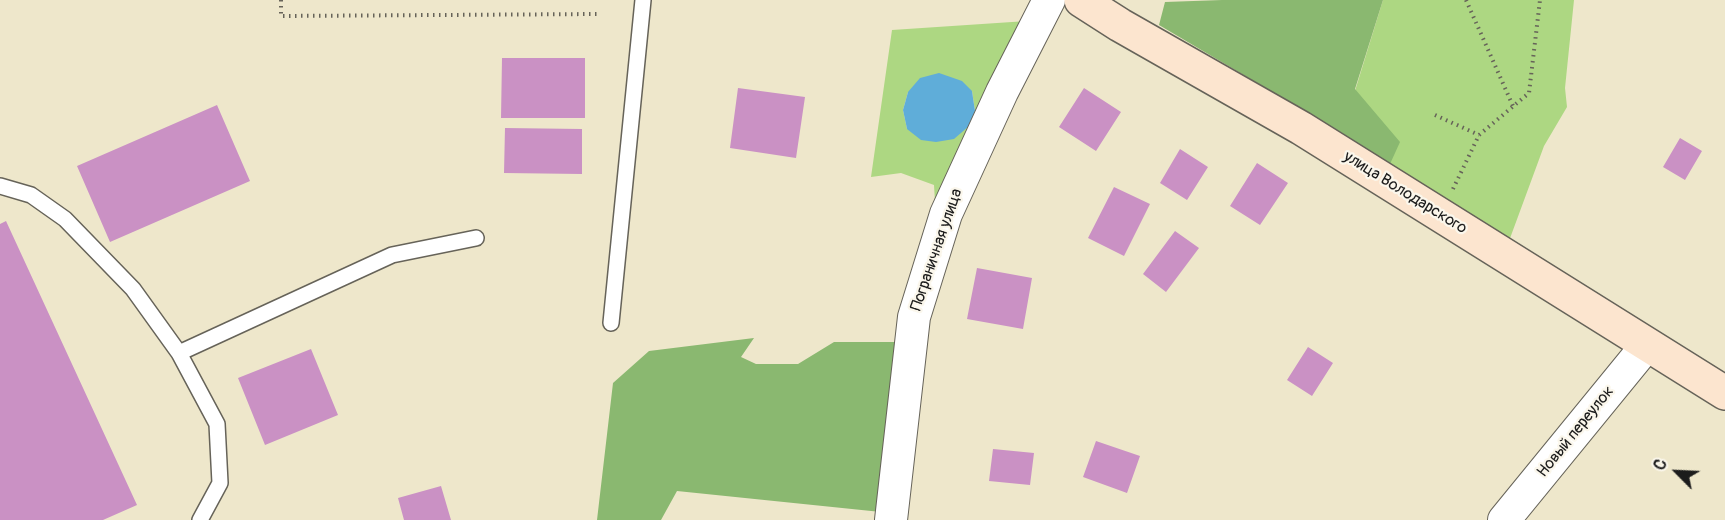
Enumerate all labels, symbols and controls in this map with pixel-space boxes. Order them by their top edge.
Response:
street label: улица Володарского [1340,147,1470,239]
street label: Пограничная улица [907,186,967,314]
street label: Новый переулок [1533,383,1619,481]
north arrow [1647,442,1707,502]
text: С [1649,456,1672,473]

